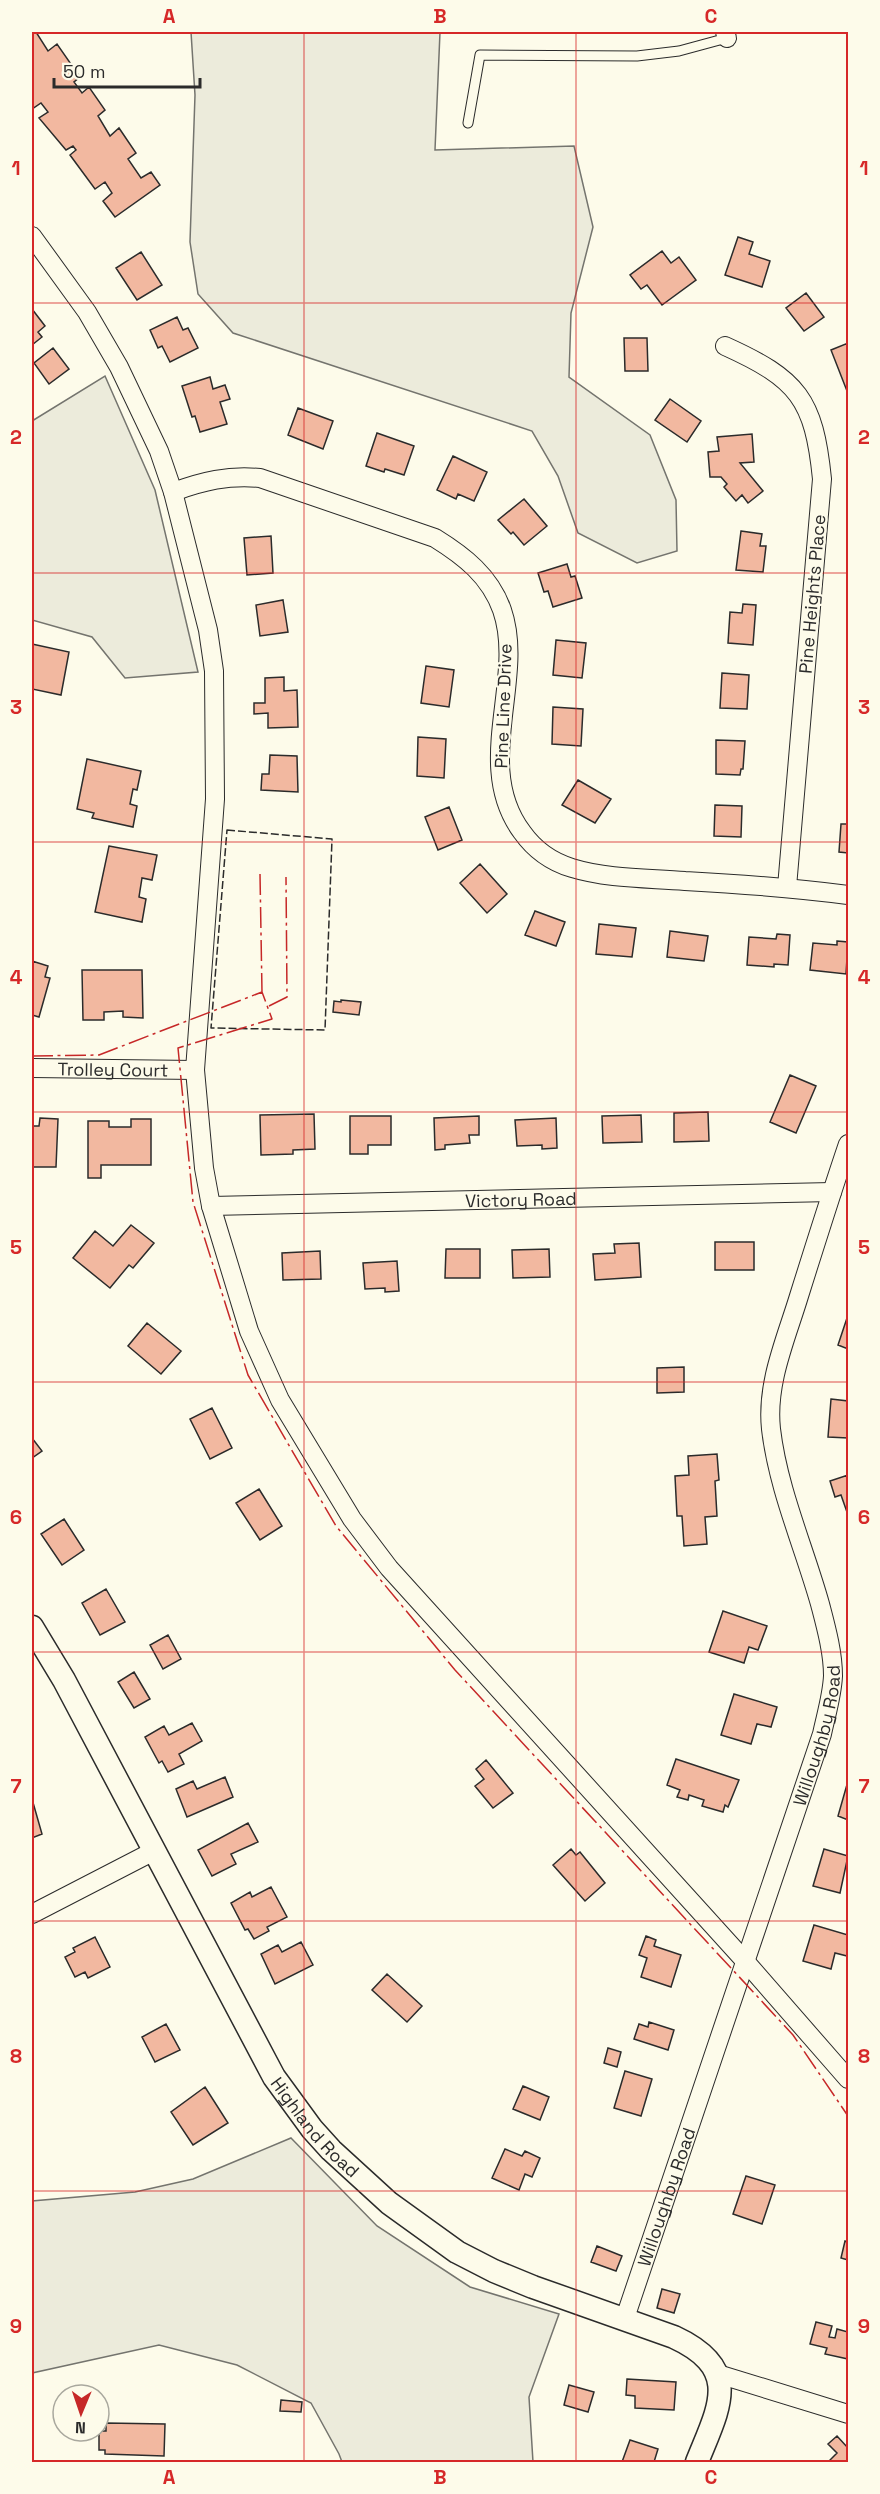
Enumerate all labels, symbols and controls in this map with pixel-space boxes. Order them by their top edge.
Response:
text: A [163,3,176,29]
text: B [433,3,447,29]
text: C [705,3,718,29]
scale bar [54,51,200,89]
text: 50 m [63,60,105,83]
text: 1 [11,155,21,181]
text: 1 [859,155,869,181]
text: 2 [10,424,22,450]
text: 2 [858,424,870,450]
street label: Pine Heights Place [794,513,830,675]
street label: Pine Line Drive [489,643,517,769]
text: 3 [10,694,22,720]
text: 3 [858,694,870,720]
text: 4 [10,964,23,990]
text: 4 [858,964,871,990]
street label: Trolley Court [57,1057,169,1081]
street label: Victory Road [465,1186,577,1212]
text: 5 [10,1234,22,1260]
text: 5 [858,1234,870,1260]
text: 6 [10,1504,22,1530]
text: 6 [858,1504,870,1530]
street label: Willoughby Road [787,1664,845,1809]
text: 7 [10,1773,22,1799]
text: 7 [858,1773,870,1799]
text: 8 [10,2043,22,2069]
text: 8 [858,2043,870,2069]
street label: Highland Road [266,2072,364,2182]
street label: Willoughby Road [632,2124,700,2269]
text: 9 [10,2313,22,2339]
text: 9 [858,2313,870,2339]
north arrow [51,2383,111,2443]
text: N [75,2417,86,2438]
text: A [163,2464,176,2490]
text: B [433,2464,447,2490]
text: C [705,2464,718,2490]

